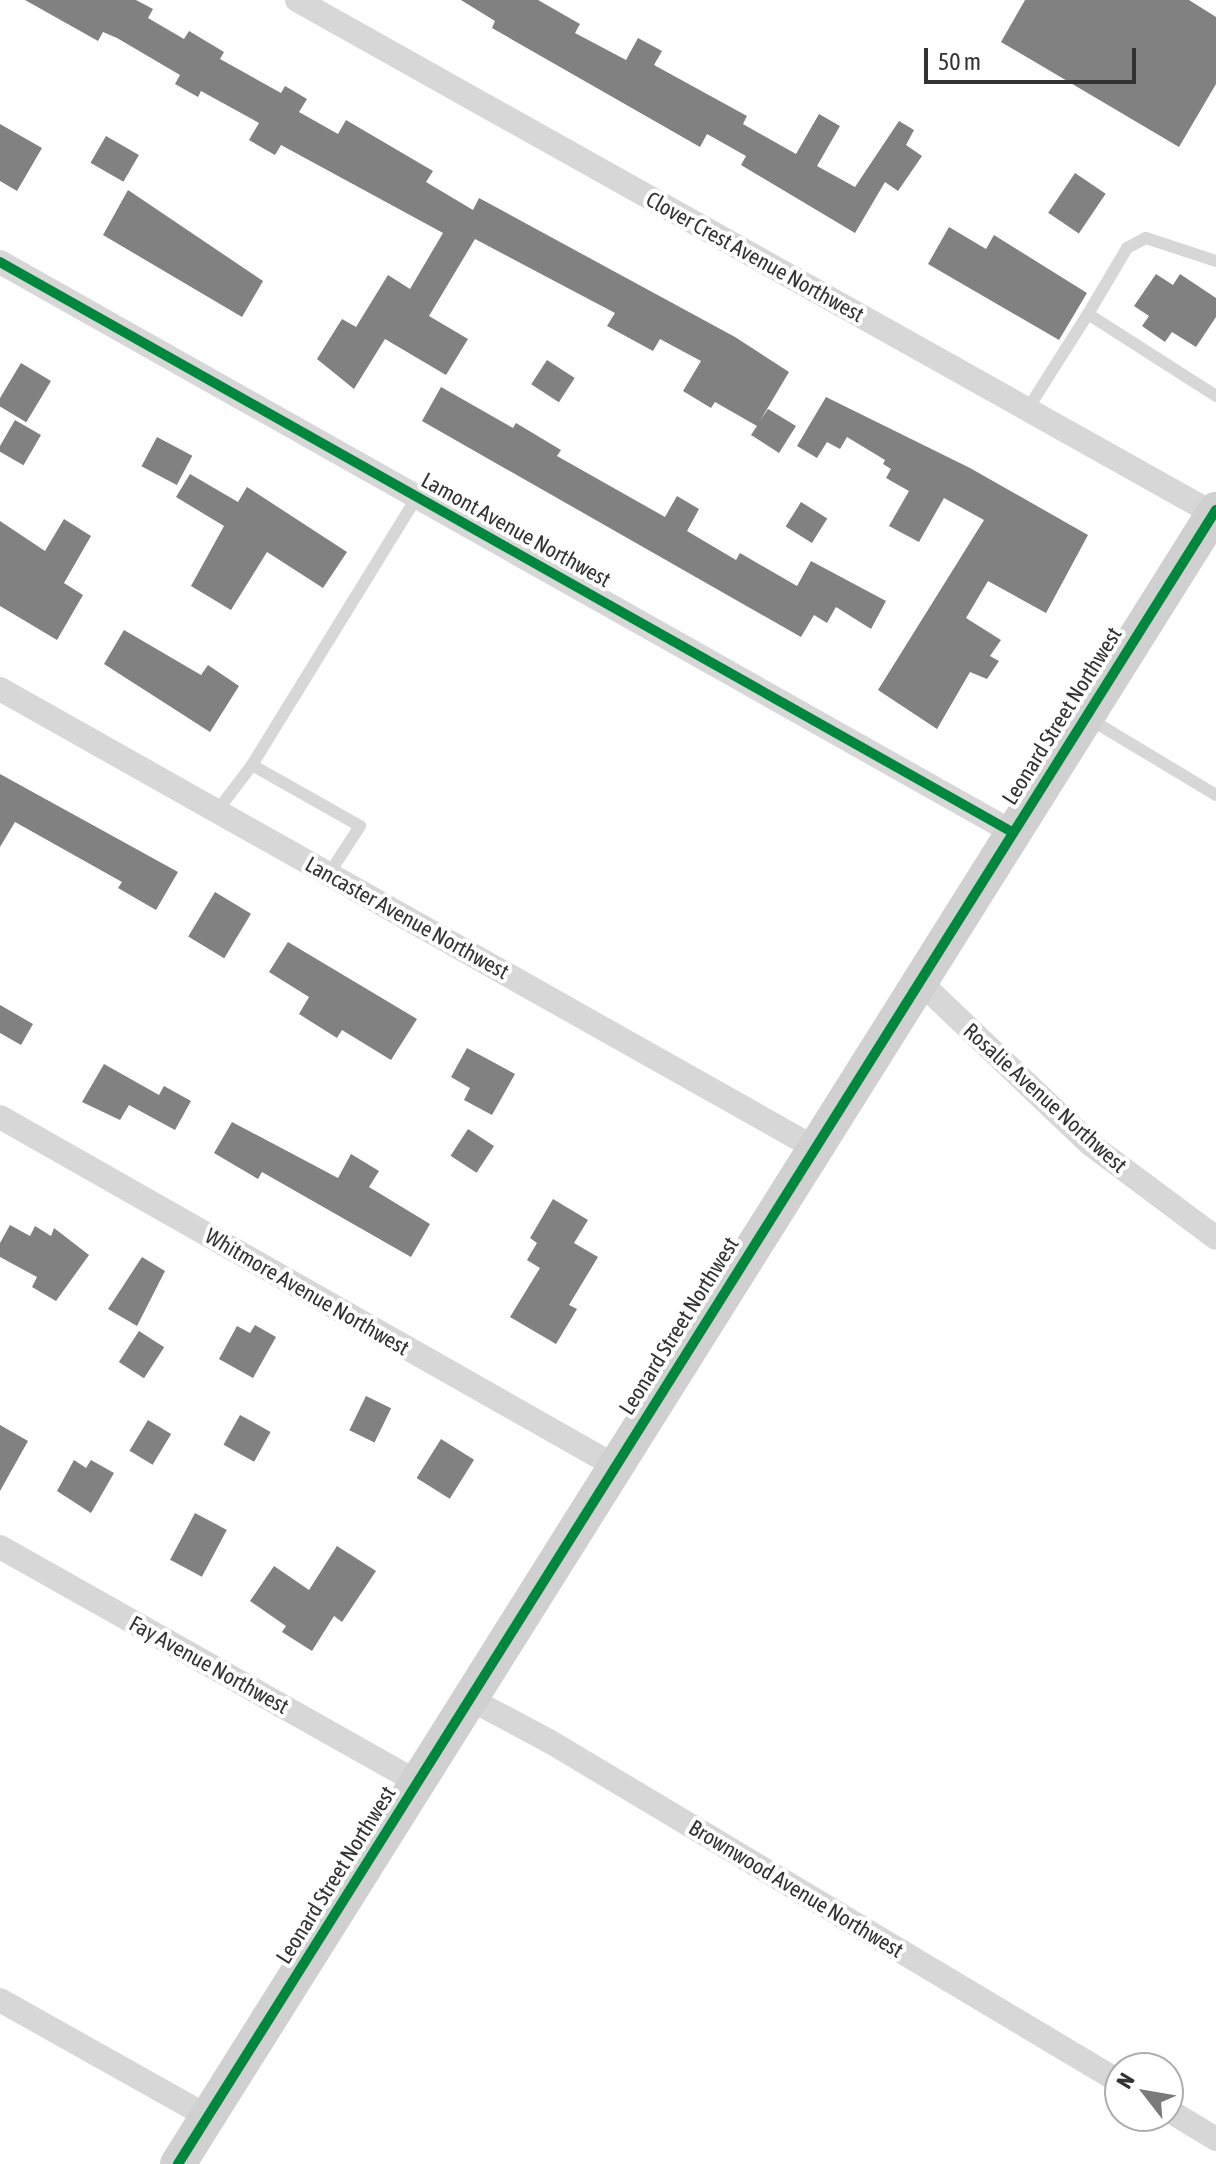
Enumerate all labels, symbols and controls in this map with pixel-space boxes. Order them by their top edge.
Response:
scale bar [928,32,1140,82]
text: 50 m [938,48,981,75]
street label: Clover Crest Avenue Northwest [641,186,869,328]
street label: Lamont Avenue Northwest [417,467,615,593]
street label: Leonard Street Northwest [997,622,1127,810]
street label: Lancaster Avenue Northwest [301,851,513,985]
street label: Rosalie Avenue Northwest [958,1018,1132,1178]
street label: Whitmore Avenue Northwest [200,1223,414,1361]
street label: Leonard Street Northwest [614,1232,744,1420]
street label: Fay Avenue Northwest [125,1610,293,1720]
street label: Leonard Street Northwest [271,1781,401,1969]
street label: Brownwood Avenue Northwest [684,1814,908,1964]
north arrow [1104,2052,1184,2132]
text: N [1111,2068,1140,2093]

